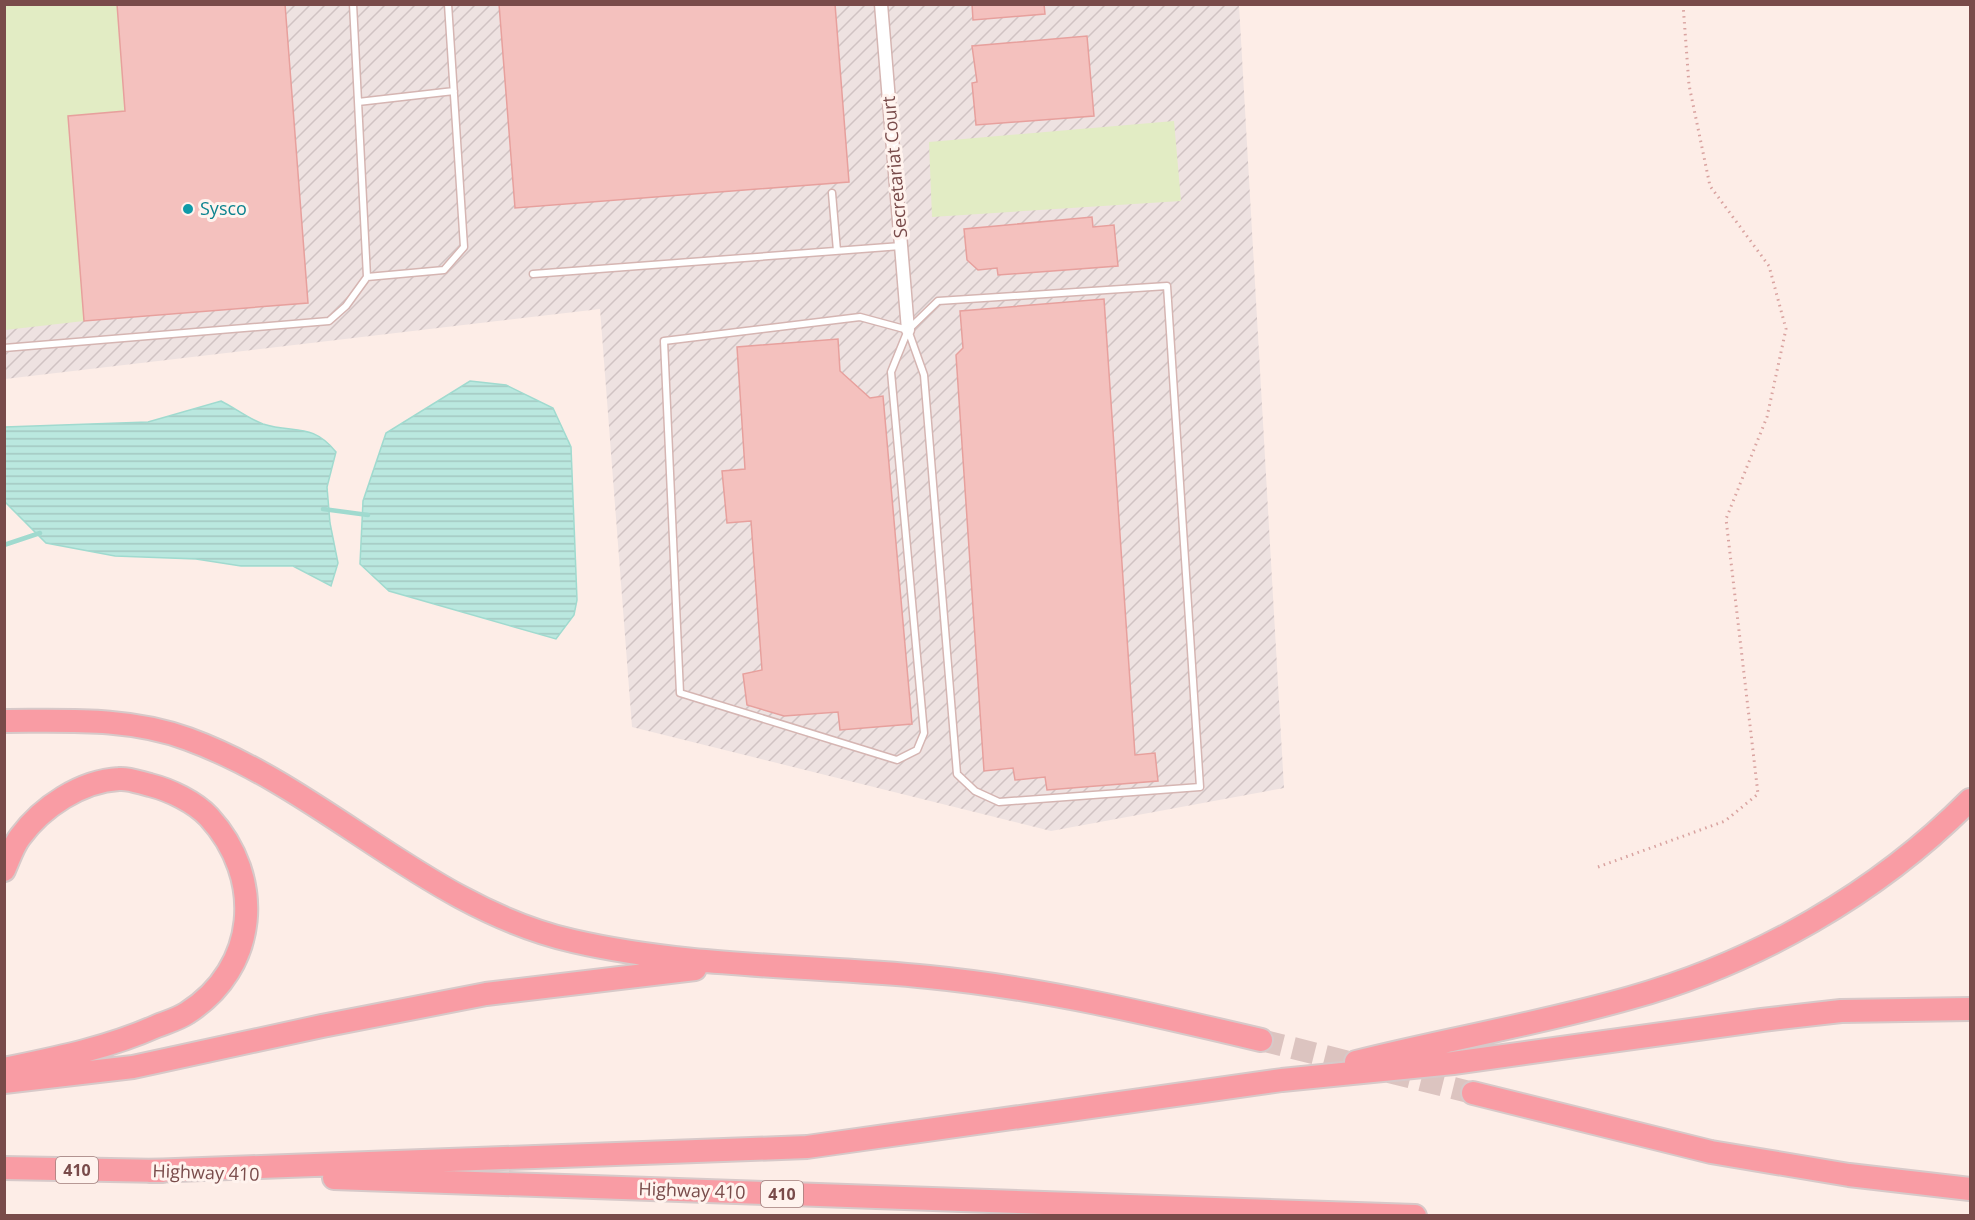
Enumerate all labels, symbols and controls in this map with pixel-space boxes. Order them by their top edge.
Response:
street label: Secretariat Court [876,95,912,239]
place label: Sysco [200,196,247,220]
marker: Sysco [181,202,195,216]
road number: 410 [56,1157,98,1183]
street label: Highway 410 [152,1158,260,1186]
street label: Highway 410 [638,1176,746,1204]
road number: 410 [761,1181,803,1207]

